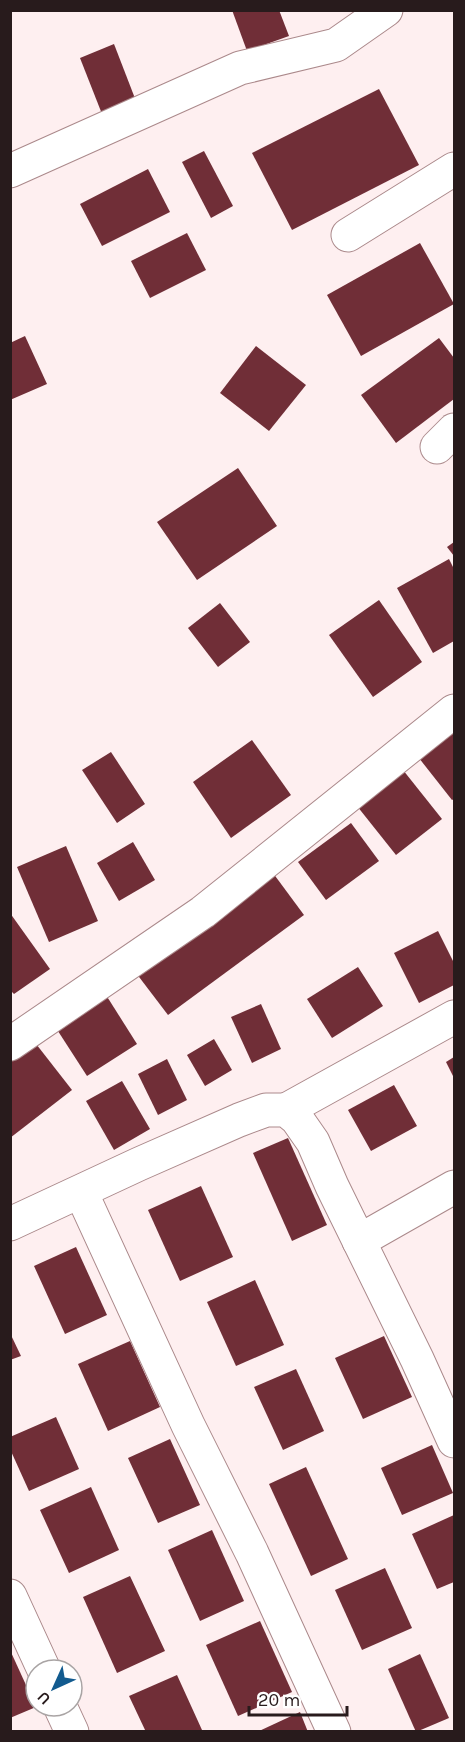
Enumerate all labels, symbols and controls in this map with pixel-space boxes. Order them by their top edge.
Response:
north arrow [24,1658,84,1718]
scale bar [249,1679,346,1717]
text: U [33,1688,54,1709]
text: 20 m [258,1689,300,1711]

